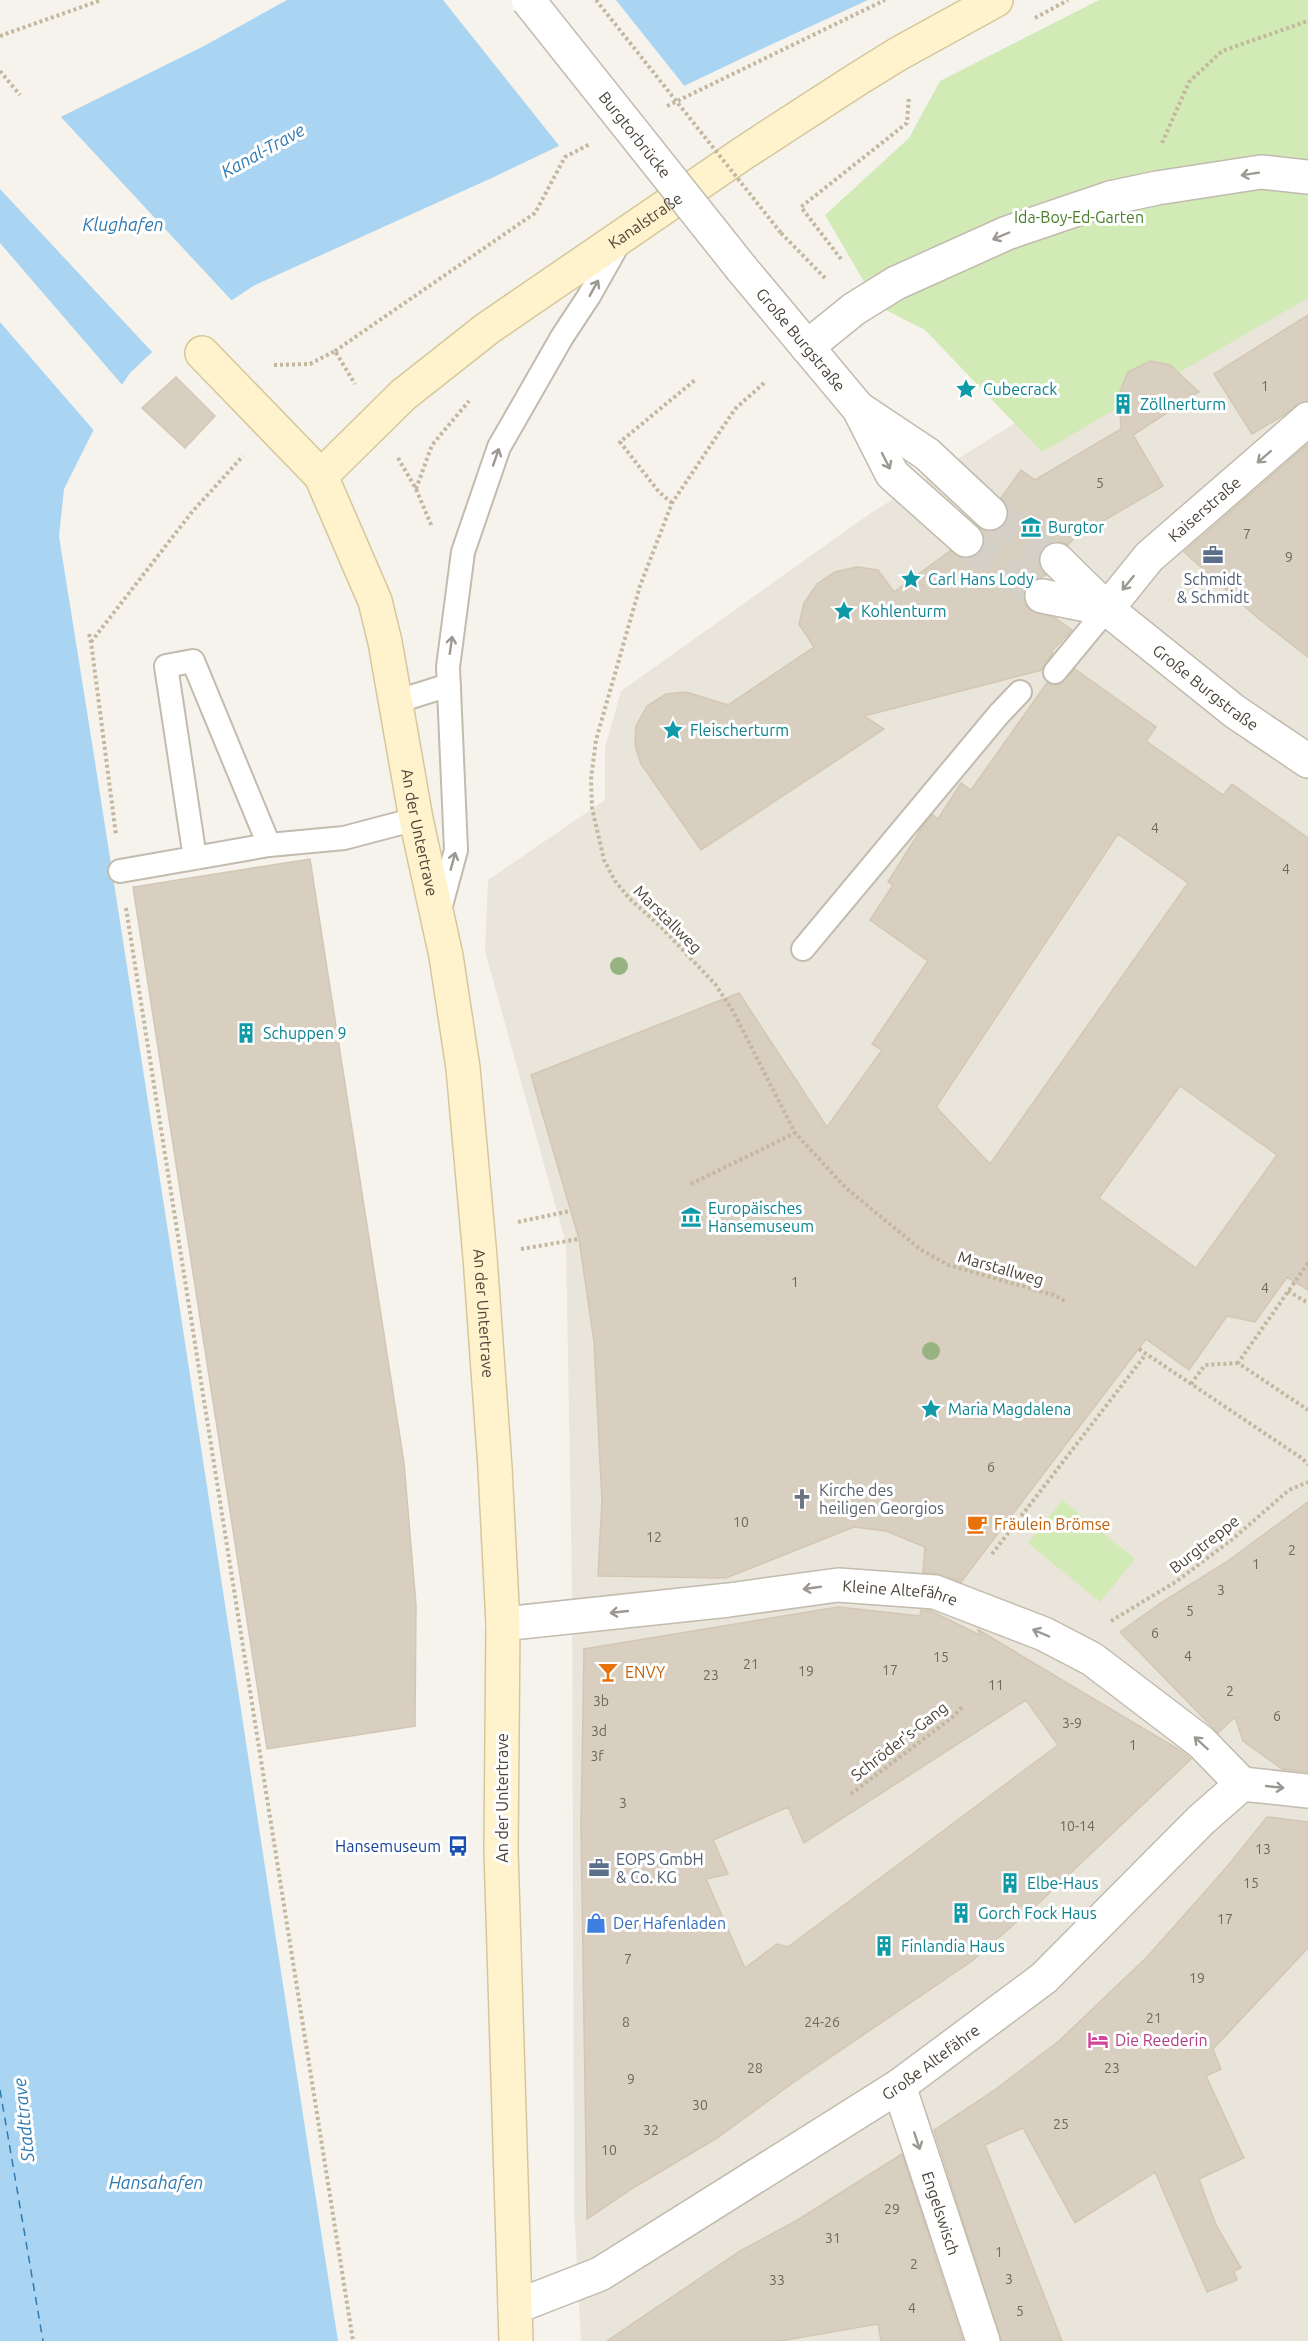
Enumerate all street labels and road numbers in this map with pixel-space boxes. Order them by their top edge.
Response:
street label: Burgtorbrücke [595,88,675,181]
street label: Kanalstraße [605,189,686,252]
street label: Große Burgstraße [753,284,849,395]
street label: Kaiserstraße [1164,473,1244,545]
street label: Große Burgstraße [1149,641,1262,734]
street label: An der Untertrave [398,767,442,898]
street label: Marstallweg [630,881,706,957]
street label: Marstallweg [956,1247,1046,1289]
street label: An der Untertrave [470,1248,498,1379]
street label: Burgtreppe [1166,1511,1242,1577]
street label: Kleine Altefähre [842,1576,960,1609]
street label: Schröder's-Gang [847,1698,951,1784]
street label: An der Untertrave [493,1733,511,1863]
street label: Große Altefähre [879,2020,983,2103]
street label: Engelswisch [919,2169,963,2257]

